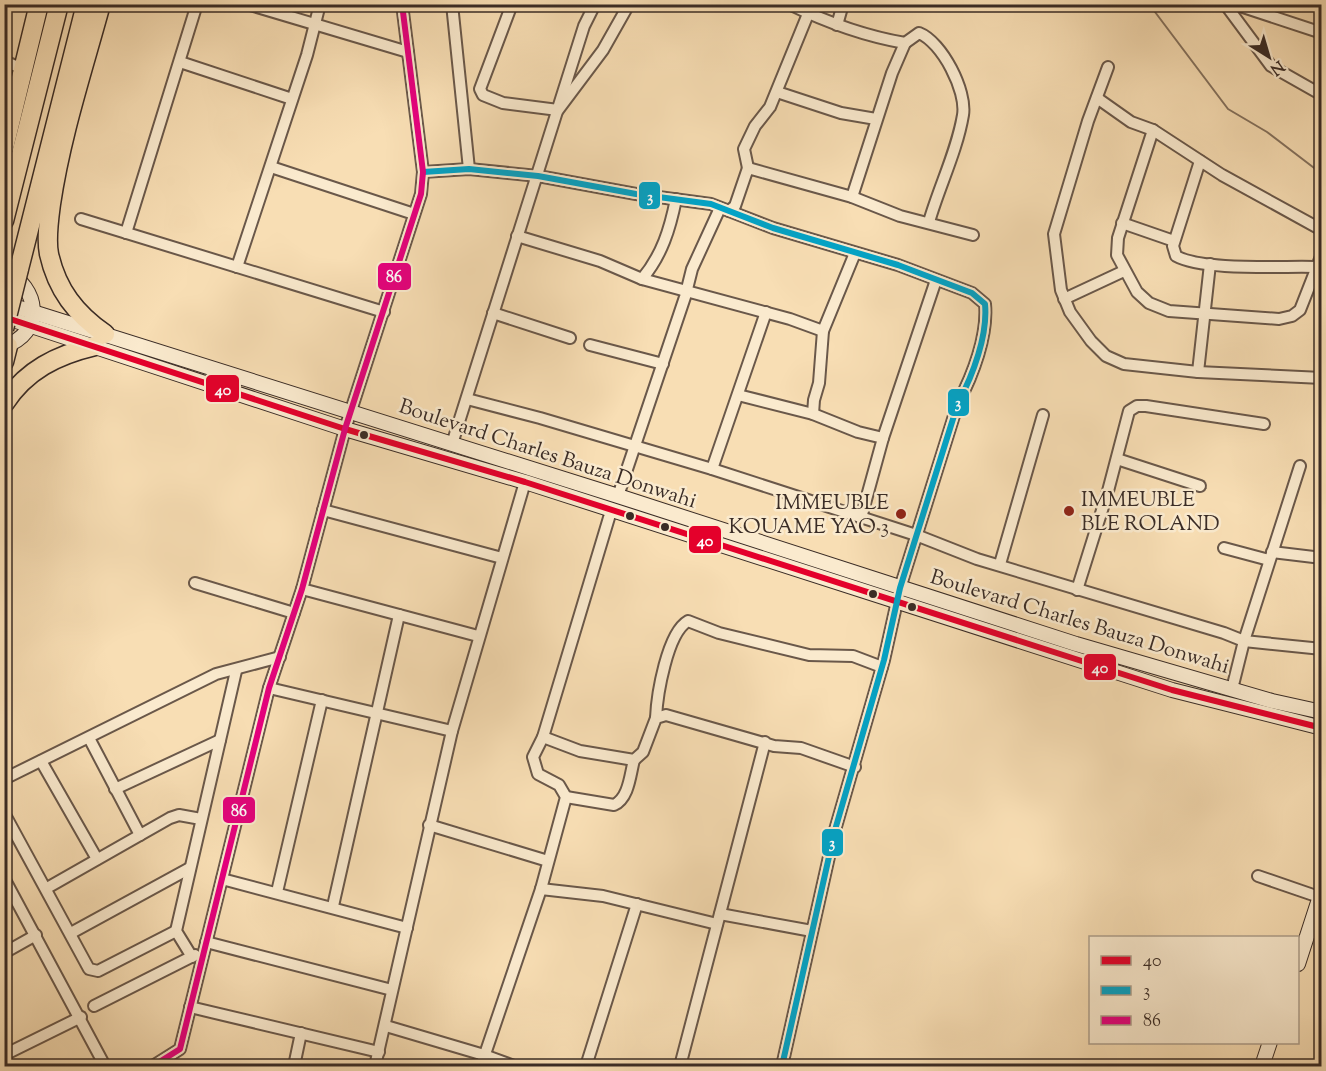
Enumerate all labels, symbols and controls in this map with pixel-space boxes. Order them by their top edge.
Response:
north arrow [1239,27,1299,87]
text: N [1264,54,1289,80]
line badge: 3 [638,181,661,210]
text: 3 [647,187,654,210]
line badge: 86 [377,262,412,291]
text: 86 [386,267,402,290]
line badge: 40 [205,374,240,403]
text: 40 [214,380,232,403]
line badge: 3 [947,388,970,417]
street label: Boulevard Charles Bauza Donwahi [395,393,700,517]
text: 3 [955,393,962,416]
unlabelled marker [358,429,370,441]
place label: IMMEUBLE BLE ROLAND [1081,486,1220,540]
place label: IMMEUBLE KOUAME YAO 3 [729,489,889,543]
marker: IMMEUBLE BLE ROLAND [1062,504,1076,518]
marker: IMMEUBLE KOUAME YAO 3 [894,507,908,521]
unlabelled marker [624,510,636,522]
unlabelled marker [659,521,671,533]
line badge: 40 [688,525,722,554]
text: 40 [696,531,714,554]
street label: Boulevard Charles Bauza Donwahi [926,563,1233,683]
unlabelled marker [867,588,879,600]
unlabelled marker [906,601,918,613]
line badge: 40 [1083,653,1117,681]
text: 40 [1091,658,1109,681]
line badge: 86 [222,796,256,824]
text: 86 [231,801,247,824]
line badge: 3 [821,828,844,857]
text: 3 [829,833,836,856]
legend [1089,936,1299,1044]
text: 40 [1143,949,1161,975]
text: 3 [1143,979,1150,1005]
text: 86 [1143,1009,1161,1035]

